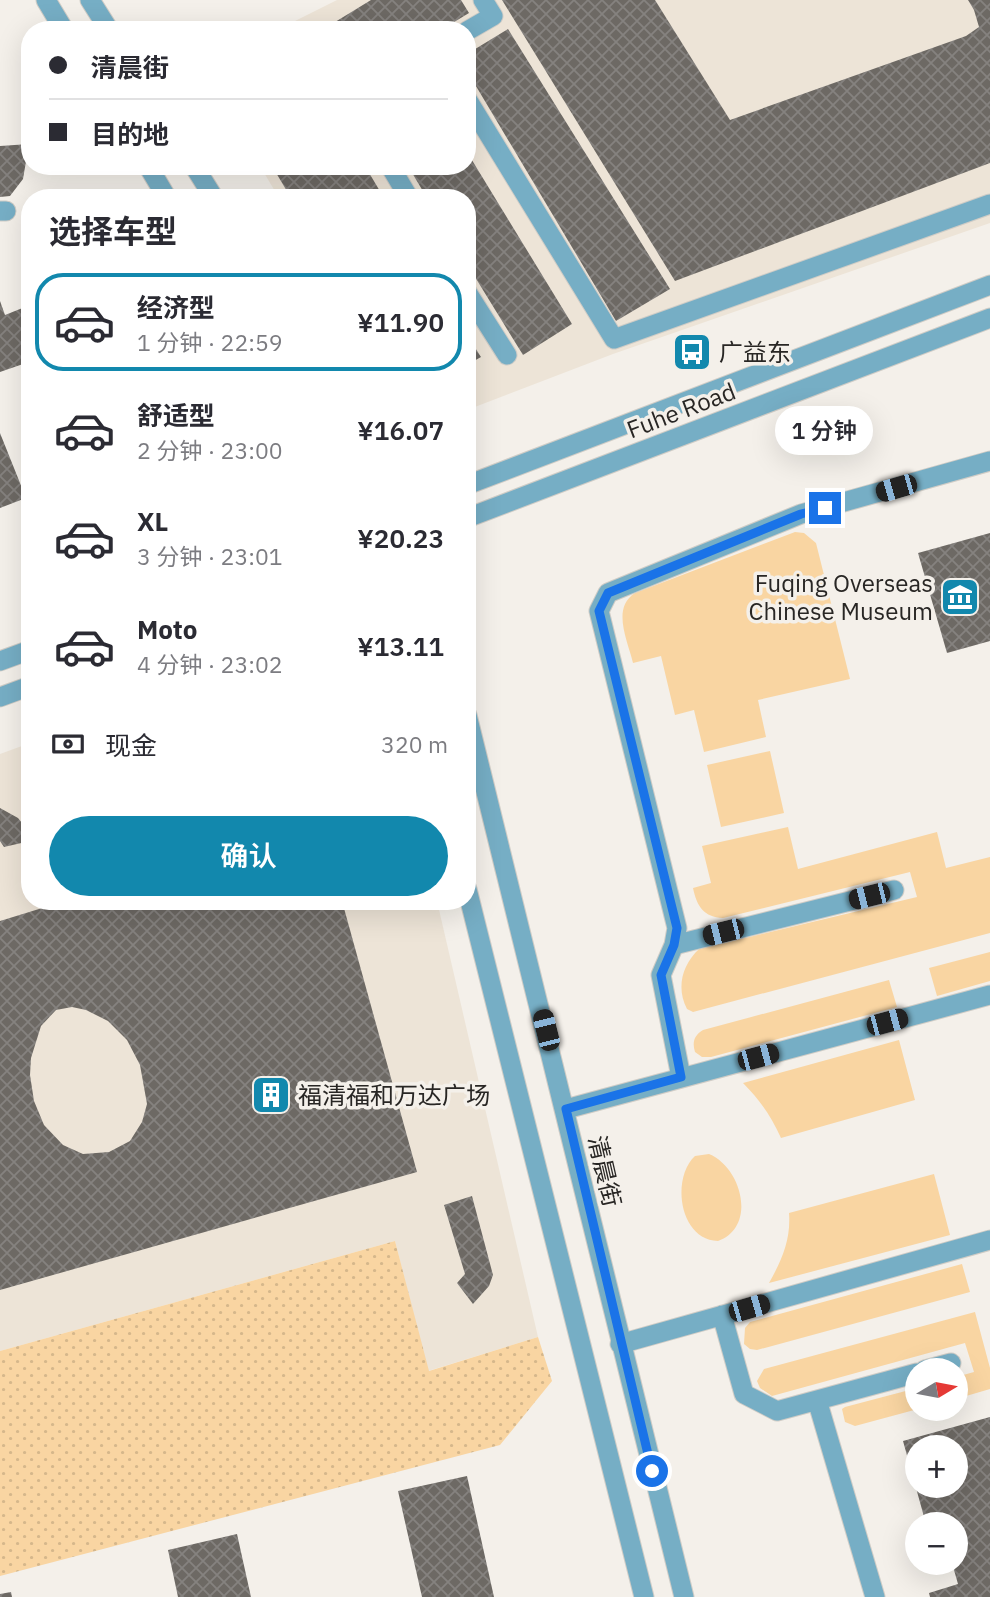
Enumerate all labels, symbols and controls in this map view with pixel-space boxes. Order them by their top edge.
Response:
text: 清晨街 [91,50,169,84]
text: 目的地 [91,117,169,151]
text: 选择车型 [49,210,177,252]
text: 经济型 [137,290,215,324]
icon: car [53,291,116,354]
text: ¥11.90 [357,305,444,339]
text: 1 分钟 · 22:59 [137,327,283,357]
bus stop icon: 广益东 [671,331,713,373]
place label: 广益东 [719,336,791,368]
street label: Fuhe Road [622,375,740,445]
text: 舒适型 [137,398,215,432]
icon: car [53,399,116,462]
callout: 1 分钟 [776,406,874,456]
text: ¥16.07 [357,413,444,447]
text: 1 分钟 [791,415,857,445]
text: 2 分钟 · 23:00 [137,435,283,465]
car [873,472,920,504]
route end [809,492,841,524]
text: XL [137,504,168,538]
icon: car [53,507,116,570]
text: ¥20.23 [357,521,444,555]
text: 3 分钟 · 23:01 [137,541,283,571]
place label: Fuqing Overseas Chinese Museum [749,567,933,627]
museum icon: Fuqing Overseas Chinese Museum [939,576,981,618]
text: Moto [137,612,197,646]
icon: car [53,615,116,678]
text: ¥13.11 [357,629,444,663]
text: 4 分钟 · 23:02 [137,649,283,679]
icon: cash [49,725,87,763]
text: 现金 [105,728,157,762]
text: 320 m [381,729,448,759]
button: 确认 [49,816,448,896]
car [847,881,892,911]
car [701,917,746,947]
car [864,1006,911,1038]
car [531,1007,562,1053]
car [735,1041,782,1073]
building icon: 福清福和万达广场 [250,1074,292,1116]
place label: 福清福和万达广场 [298,1079,490,1111]
street label: 清晨街 [581,1132,629,1210]
car [726,1292,773,1324]
north arrow [905,1358,968,1421]
map controls [905,1358,968,1575]
button: + [905,1435,968,1498]
route start [636,1455,668,1487]
button: − [905,1512,968,1575]

